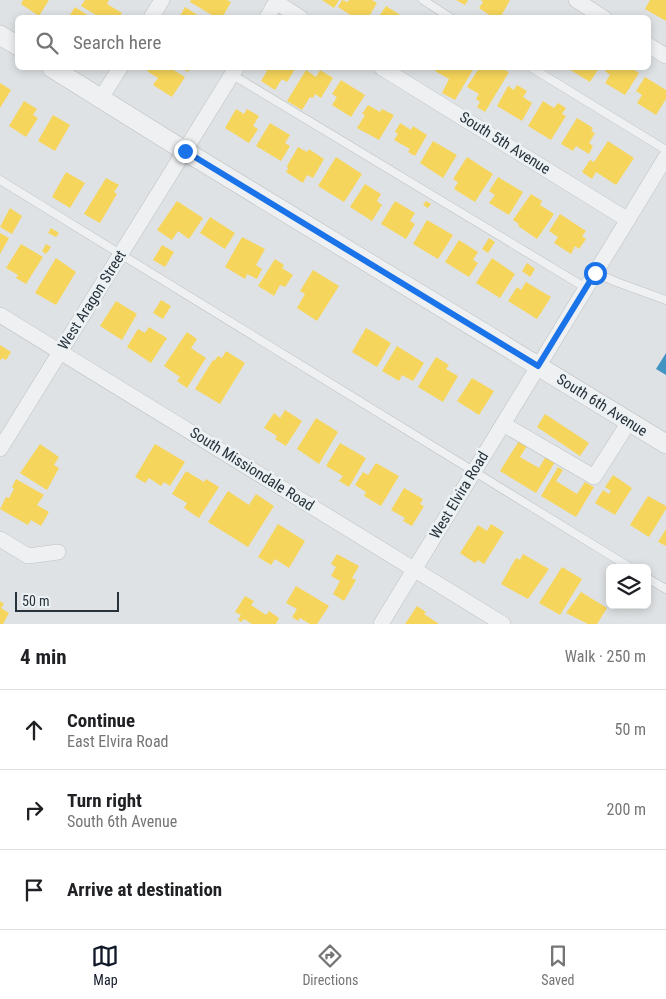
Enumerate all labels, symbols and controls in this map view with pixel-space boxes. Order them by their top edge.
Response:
search box [15,15,651,70]
icon: search [33,29,61,57]
text: Search here [73,31,161,54]
street label: South 5th Avenue [456,108,554,178]
route end [174,140,197,163]
street label: West Aragon Street [54,247,130,353]
route start [584,262,607,285]
street label: South 6th Avenue [553,370,651,440]
street label: South Missiondale Road [187,423,317,515]
street label: West Elvira Road [426,448,492,542]
map controls [606,564,651,609]
button: layers [606,564,651,609]
scale bar [15,589,119,612]
text: 50 m [22,593,50,609]
text: 4 min [20,645,67,669]
text: Walk · 250 m [565,647,646,666]
text: Continue [67,709,135,732]
icon: ahead [20,716,48,744]
text: 50 m [614,720,646,739]
text: East Elvira Road [67,732,168,751]
text: Turn right [67,789,142,812]
icon: right [20,796,48,824]
text: 200 m [607,800,646,819]
text: South 6th Avenue [67,812,177,831]
icon: arrive [20,876,48,904]
text: Arrive at destination [67,878,222,901]
tab: Map [91,942,119,988]
tab: Directions [302,942,358,988]
tab: Saved [541,942,575,988]

